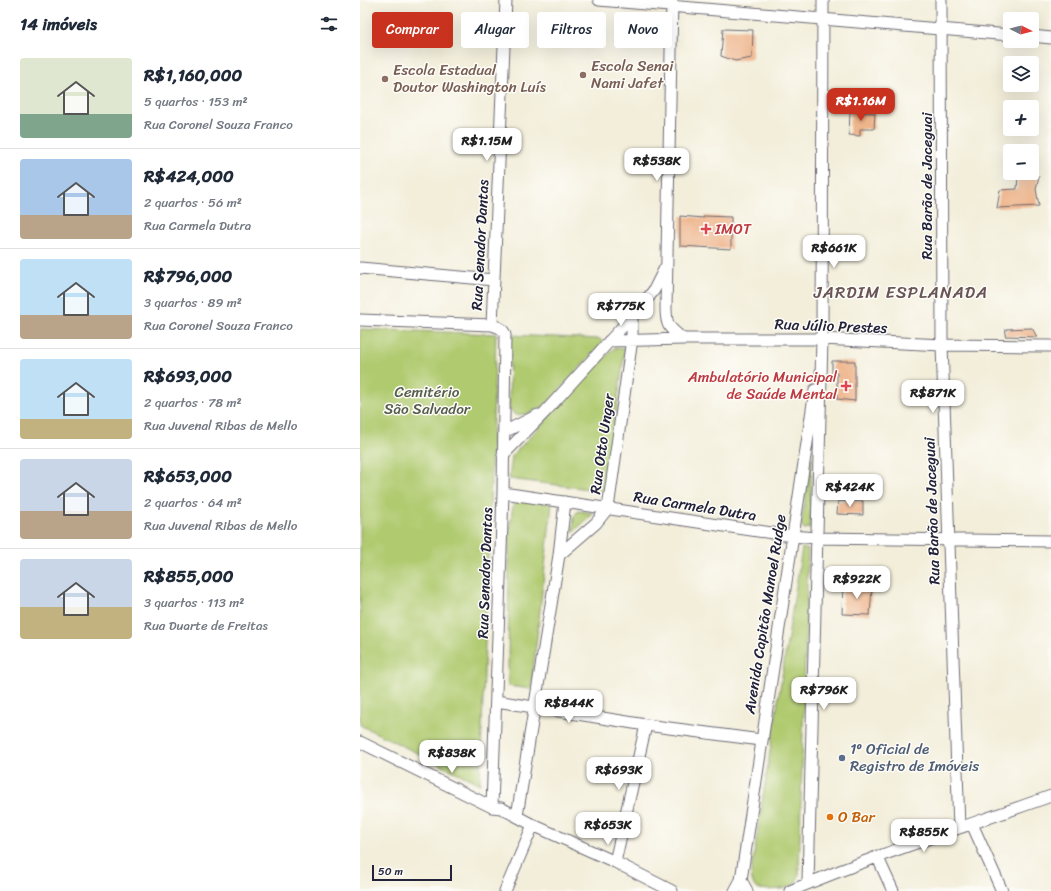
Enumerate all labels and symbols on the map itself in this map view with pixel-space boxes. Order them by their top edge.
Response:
north arrow [1003,12,1039,48]
place label: Escola Senai Nami Jafet [591,53,674,96]
place label: Escola Estadual Doutor Washington Luís [393,57,547,100]
marker: Escola Senai Nami Jafet [578,70,588,80]
marker: Escola Estadual Doutor Washington Luís [380,74,390,84]
pin: R$1.16M [824,88,898,122]
street label: Rua Barão de Jaceguai [914,111,940,260]
pin: R$1.15M [450,128,524,162]
pin: R$538K [624,148,690,182]
street label: Rua Senador Dantas [464,178,496,311]
place label: IMOT [714,216,752,242]
marker: IMOT [700,223,712,235]
pin: R$661K [801,235,867,269]
district label: JARDIM ESPLANADA [813,277,988,307]
pin: R$775K [588,293,654,327]
street label: Rua Júlio Prestes [774,311,888,341]
place label: Ambulatório Municipal de Saúde Mental [687,364,838,407]
park label: Cemitério São Salvador [384,379,471,422]
marker: Ambulatório Municipal de Saúde Mental [840,380,852,392]
pin: R$871K [900,380,966,414]
street label: Rua Otto Unger [582,391,622,496]
street label: Rua Barão de Jaceguai [916,436,948,585]
pin: R$424K [817,474,883,508]
street label: Rua Carmela Dutra [632,483,759,529]
street label: Rua Senador Dantas [470,506,500,639]
street label: Avenida Capitão Manoel Rudge [736,512,794,717]
pin: R$922K [824,566,890,600]
pin: R$796K [791,677,857,711]
pin: R$844K [536,690,602,724]
place label: 1º Oficial de Registro de Imóveis [850,736,979,779]
pin: R$838K [419,740,485,774]
marker: 1º Oficial de Registro de Imóveis [837,753,847,763]
pin: R$693K [586,757,652,791]
place label: O Bar [838,804,876,830]
pin: R$653K [575,812,641,846]
marker: O Bar [825,812,835,822]
pin: R$855K [891,819,957,853]
scale bar [372,863,452,882]

